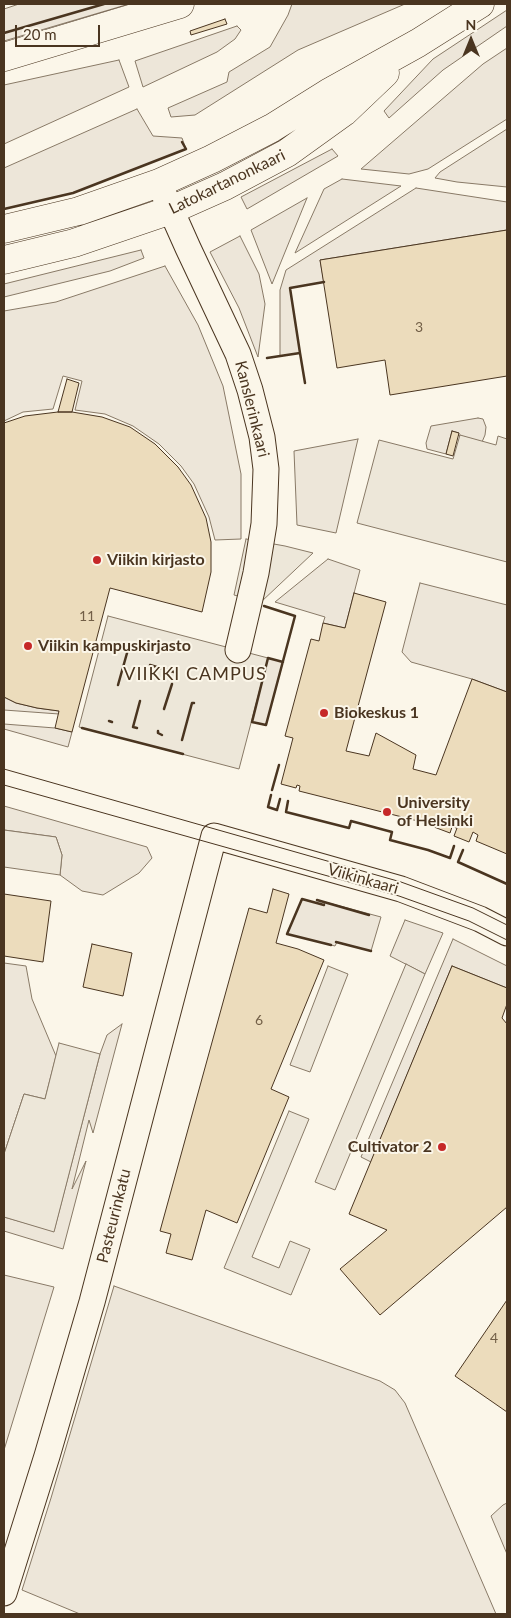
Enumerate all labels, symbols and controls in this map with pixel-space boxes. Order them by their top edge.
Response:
scale bar [18,15,102,47]
north arrow [446,15,496,65]
text: N [466,16,476,33]
text: 20 m [23,25,57,43]
street label: Latokartanonkaari [166,146,288,218]
house number: 3 [415,319,423,335]
street label: Kanslerinkaari [231,359,273,459]
place label: Viikin kirjasto [107,550,205,570]
marker: Viikin kirjasto [91,554,103,566]
house number: 11 [79,608,95,624]
place label: Viikin kampuskirjasto [38,636,191,656]
marker: Viikin kampuskirjasto [22,640,34,652]
district label: VIIKKI CAMPUS [122,663,268,685]
place label: Biokeskus 1 [334,703,419,723]
marker: Biokeskus 1 [318,707,330,719]
place label: University of Helsinki [397,793,473,831]
marker: University of Helsinki [381,806,393,818]
street label: Viikinkaari [325,860,401,898]
house number: 6 [255,1012,263,1028]
place label: Cultivator 2 [348,1137,432,1157]
marker: Cultivator 2 [436,1141,448,1153]
street label: Pasteurinkatu [93,1167,135,1265]
house number: 4 [490,1330,498,1346]

